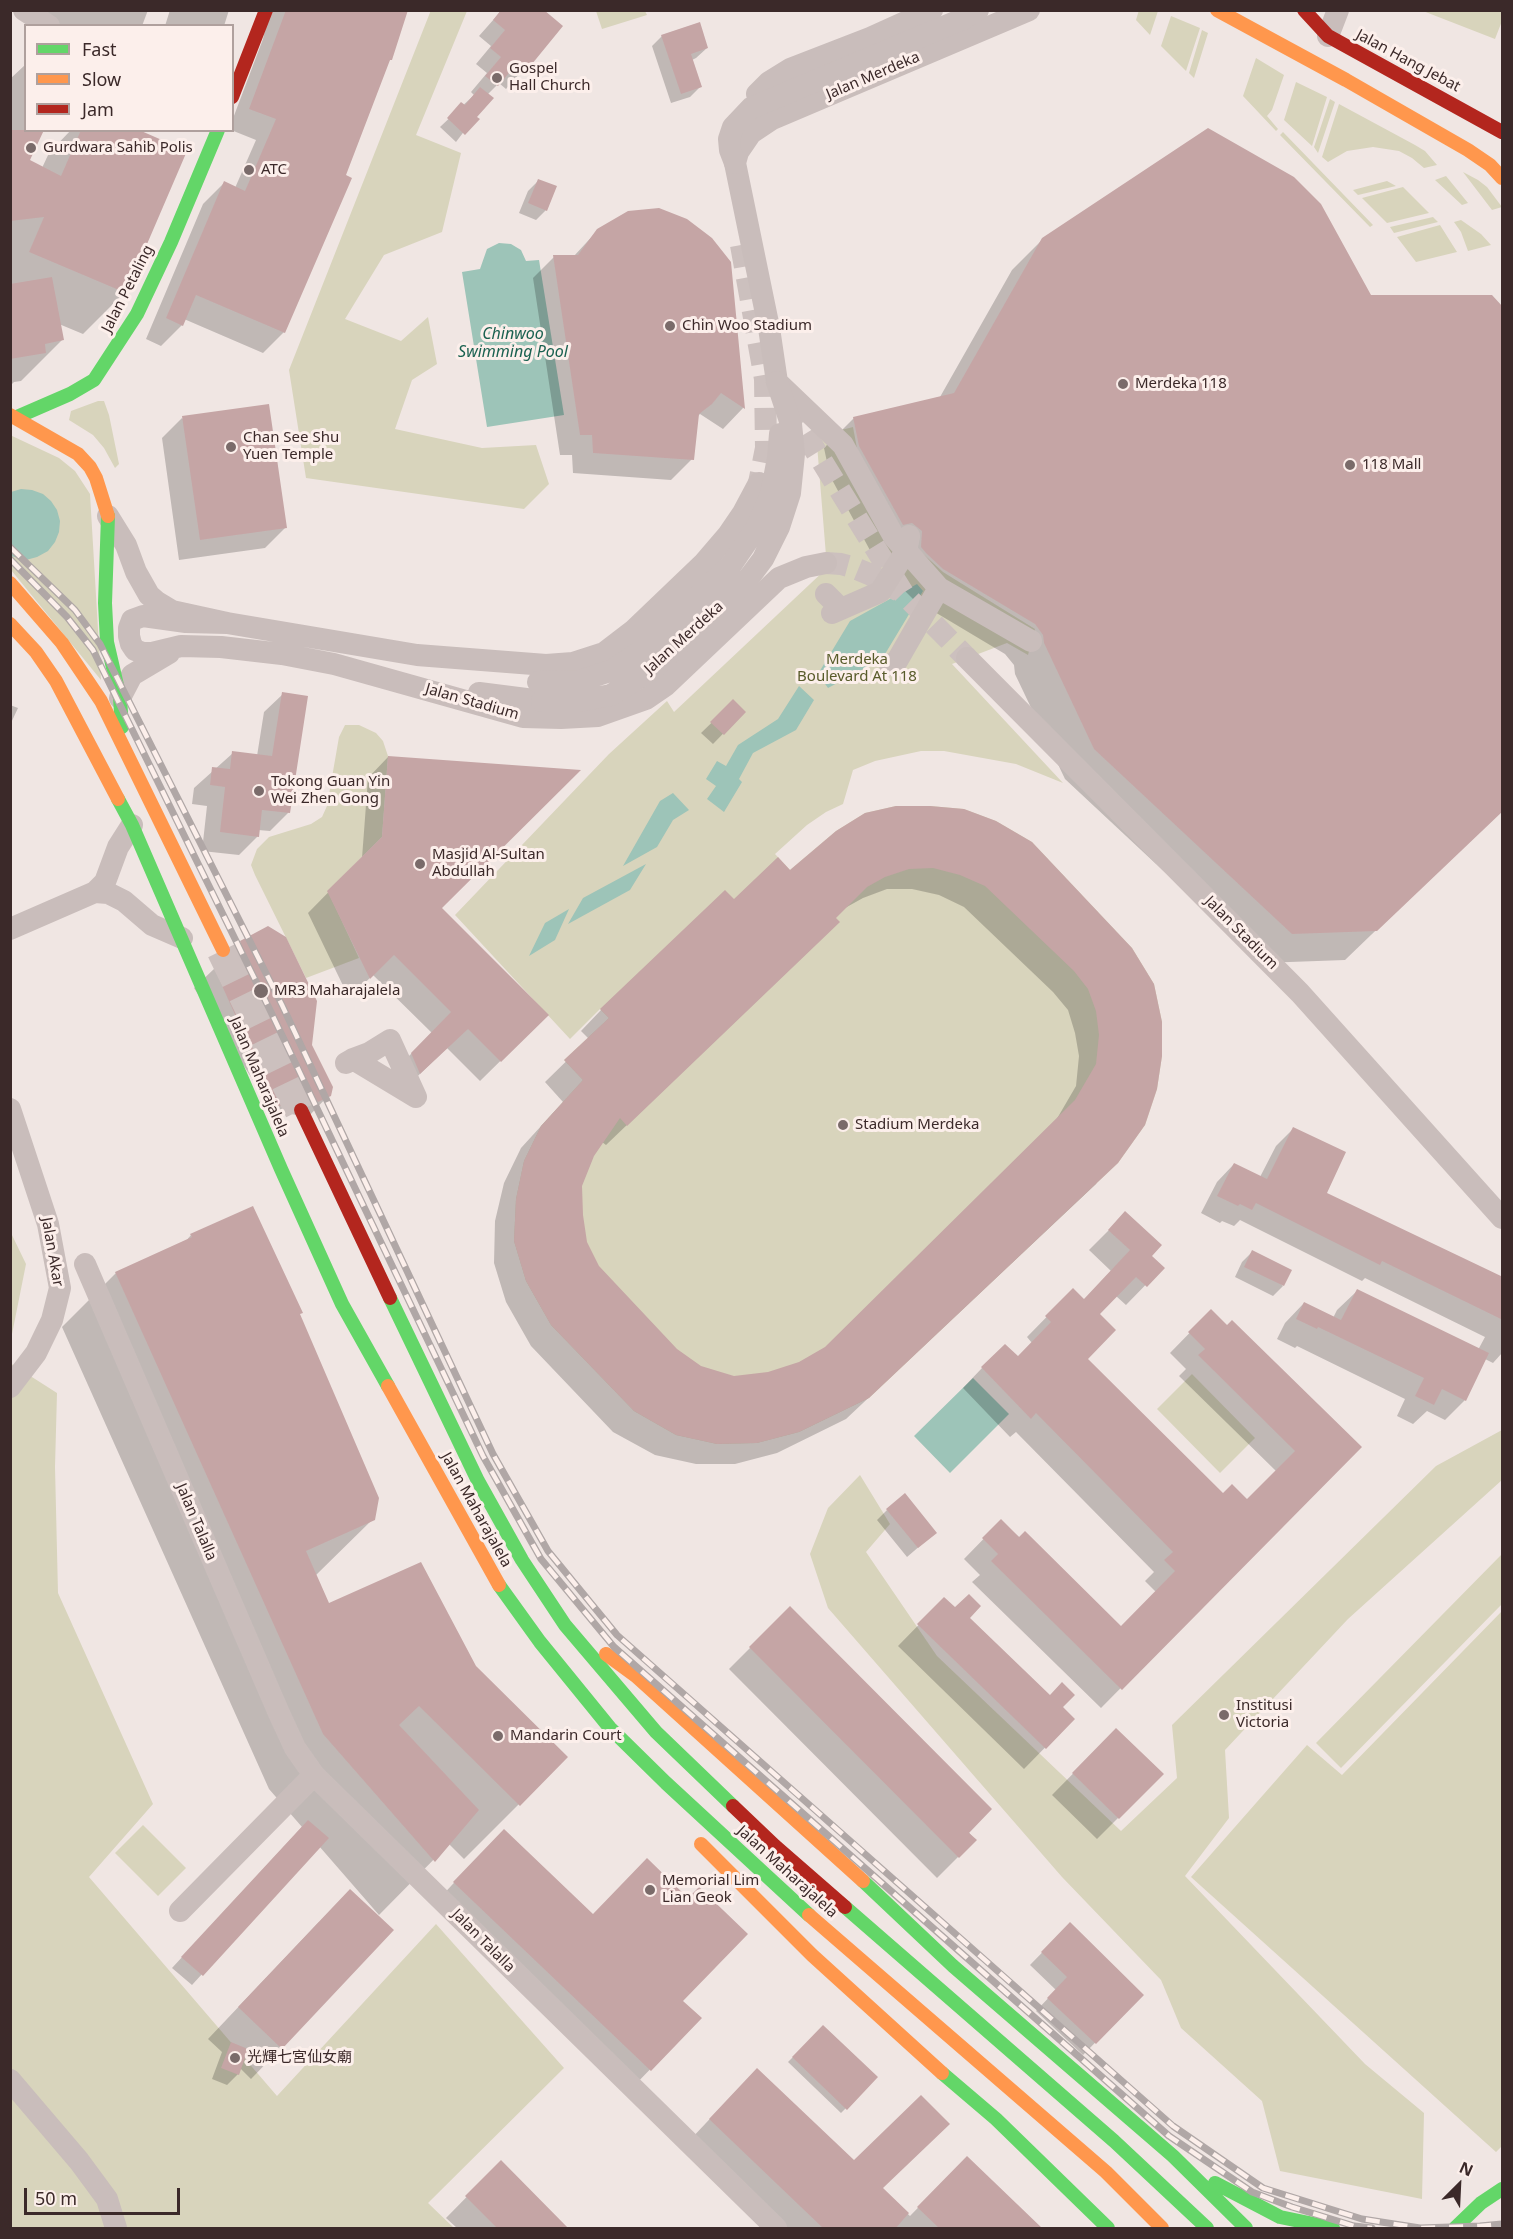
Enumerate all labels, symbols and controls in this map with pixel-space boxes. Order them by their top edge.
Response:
legend [24,24,234,132]
street label: Jalan Hang Jebat [1353,26,1463,96]
text: Fast [82,37,117,61]
street label: Jalan Merdeka [823,48,923,104]
place label: Gospel Hall Church [509,60,591,95]
text: Slow [82,67,121,91]
marker: Gospel Hall Church [490,71,504,85]
text: Jam [82,97,114,121]
place label: Gurdwara Sahib Polis [43,139,193,157]
marker: Gurdwara Sahib Polis [24,141,38,155]
place label: ATC [261,161,287,179]
marker: ATC [242,163,256,177]
street label: Jalan Petaling [98,242,158,336]
place label: Chin Woo Stadium [682,317,812,335]
marker: Chin Woo Stadium [663,319,677,333]
water label: Chinwoo Swimming Pool [458,324,568,362]
place label: Merdeka 118 [1135,375,1227,393]
marker: Merdeka 118 [1116,377,1130,391]
place label: Chan See Shu Yuen Temple [243,429,339,464]
marker: Chan See Shu Yuen Temple [224,440,238,454]
place label: 118 Mall [1362,456,1421,474]
marker: 118 Mall [1343,458,1357,472]
street label: Jalan Merdeka [641,598,727,678]
park label: Merdeka Boulevard At 118 [797,651,917,686]
street label: Jalan Stadium [423,680,521,724]
place label: Tokong Guan Yin Wei Zhen Gong [271,773,390,808]
marker: Tokong Guan Yin Wei Zhen Gong [252,784,266,798]
place label: Masjid Al-Sultan Abdullah [432,846,545,881]
marker: Masjid Al-Sultan Abdullah [413,857,427,871]
street label: Jalan Stadium [1201,893,1281,973]
marker: MR3 Maharajalela [252,982,270,1000]
place label: MR3 Maharajalela [274,982,400,1000]
street label: Jalan Maharajalela [226,1014,292,1140]
place label: Stadium Merdeka [855,1116,979,1134]
marker: Stadium Merdeka [836,1118,850,1132]
street label: Jalan Akar [37,1216,67,1288]
street label: Jalan Maharajalela [437,1449,515,1571]
street label: Jalan Talalla [172,1481,220,1563]
place label: Institusi Victoria [1236,1697,1293,1732]
marker: Institusi Victoria [1217,1708,1231,1722]
place label: Mandarin Court [510,1727,622,1745]
marker: Mandarin Court [491,1729,505,1743]
street label: Jalan Maharajalela [733,1822,841,1922]
place label: Memorial Lim Lian Geok [662,1872,759,1907]
marker: Memorial Lim Lian Geok [643,1883,657,1897]
street label: Jalan Talalla [448,1906,518,1976]
place label: 光輝七宮仙女廟 [247,2049,352,2067]
marker: 光輝七宮仙女廟 [228,2051,242,2065]
north arrow [1429,2155,1489,2215]
text: N [1456,2156,1477,2181]
scale bar [27,2176,183,2214]
text: 50 m [35,2186,77,2210]

